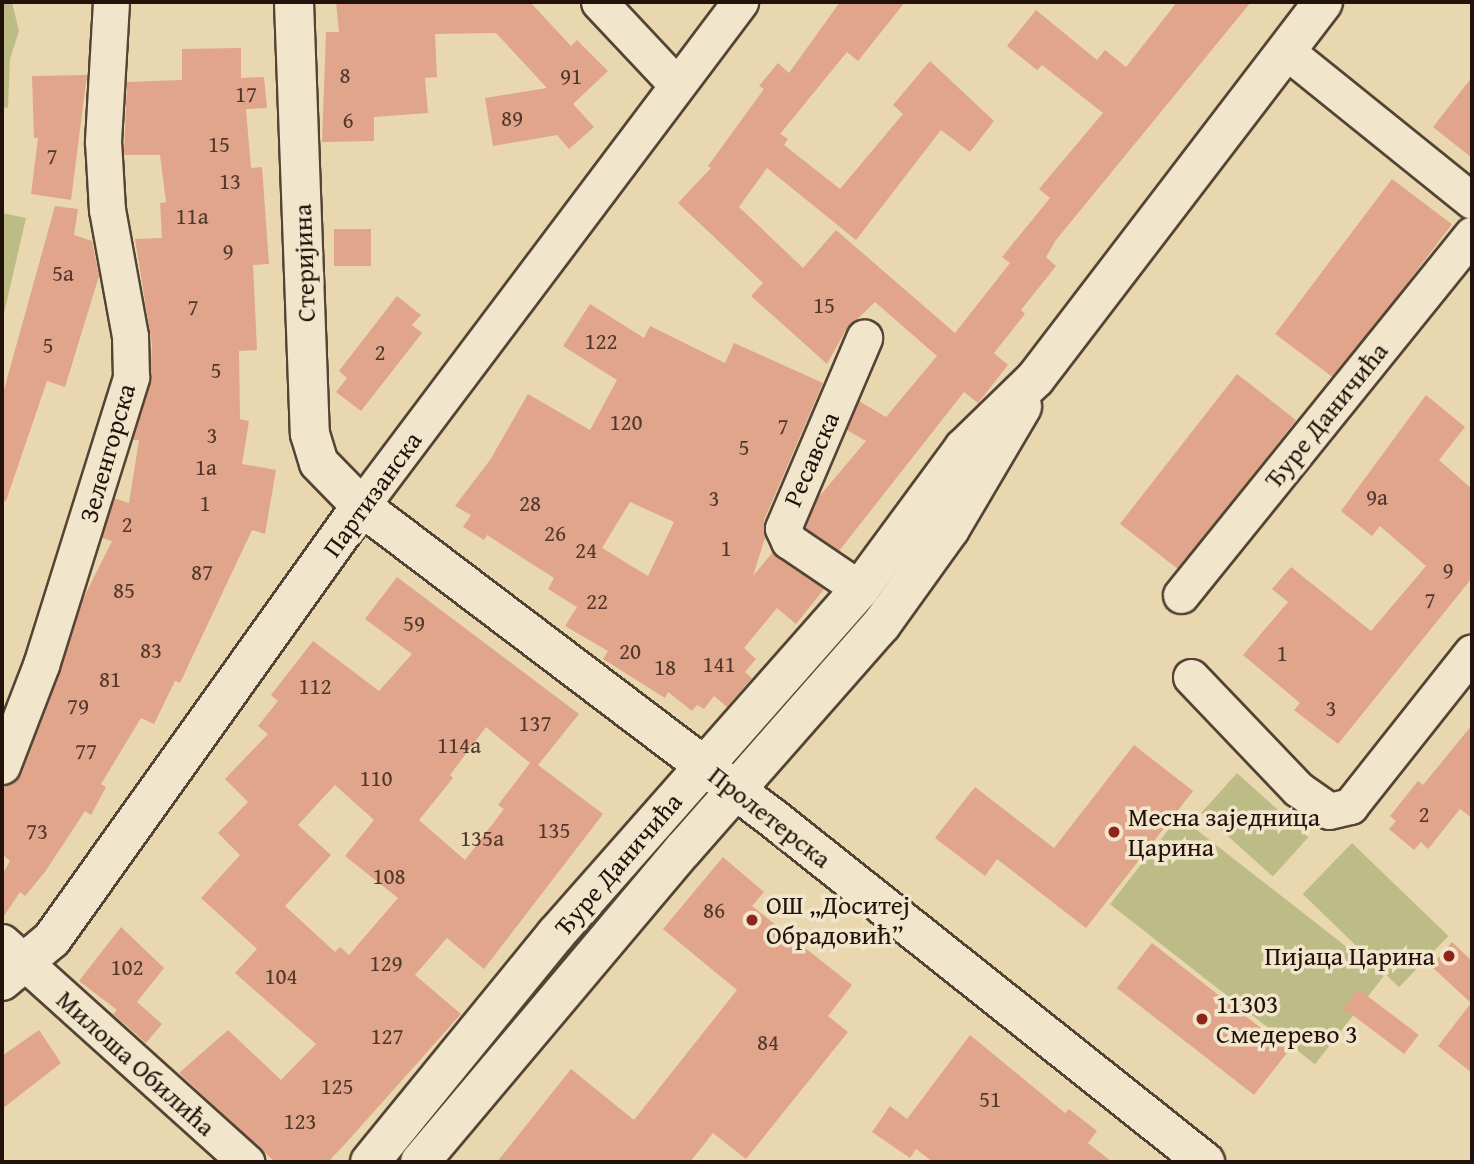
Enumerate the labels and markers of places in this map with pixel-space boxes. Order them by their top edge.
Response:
place label: Месна заједница Царина [1128,801,1320,862]
marker: Месна заједница Царина [1106,824,1122,840]
place label: ОШ „Доситеј Обрадовић” [766,889,910,950]
marker: ОШ „Доситеј Обрадовић” [744,912,760,928]
place label: Пијаца Царина [1264,940,1435,972]
marker: Пијаца Царина [1441,948,1457,964]
place label: 11303 Смедерево 3 [1216,988,1358,1050]
marker: 11303 Смедерево 3 [1194,1011,1210,1027]

